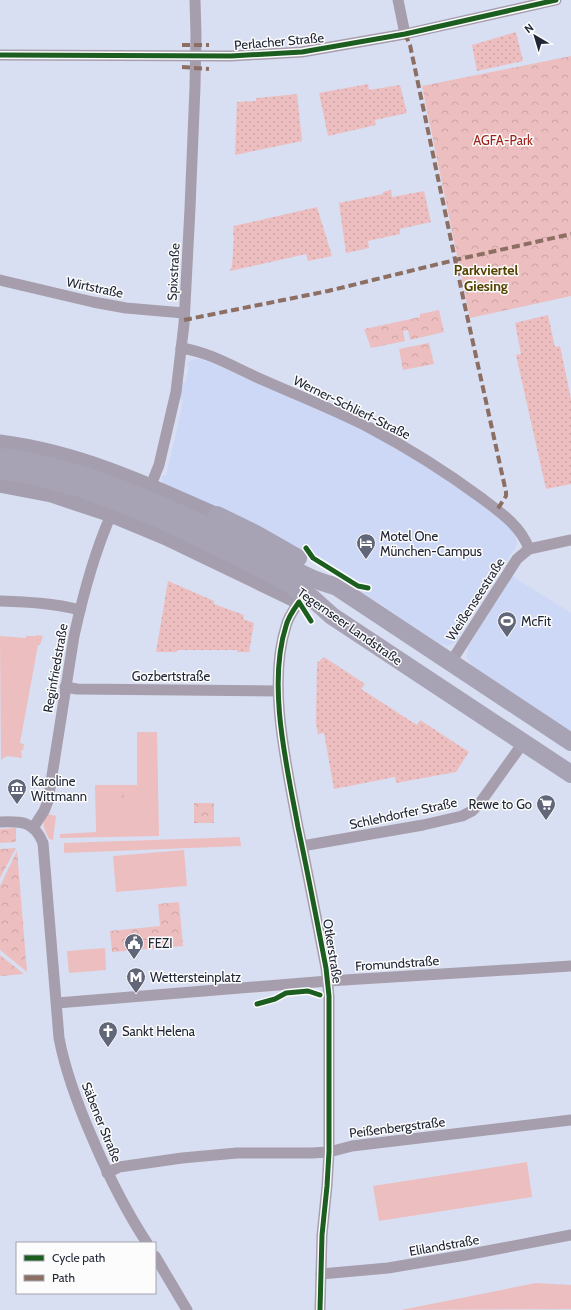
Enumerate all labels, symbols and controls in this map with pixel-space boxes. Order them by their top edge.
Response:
north arrow [515,16,555,56]
text: N [521,20,536,36]
street label: Perlacher Straße [233,29,325,53]
park label: AGFA-Park [473,132,533,148]
street label: Spixstraße [163,242,183,301]
district label: Parkviertel Giesing [454,261,519,295]
street label: Wirtstraße [65,273,125,301]
street label: Werner-Schlierf-Straße [291,372,413,442]
place label: Motel One München-Campus [380,528,483,559]
hotel icon: Motel One München-Campus [355,532,377,560]
street label: Weißenseestraße [442,554,508,643]
street label: Tegernseer Landstraße [295,584,406,668]
sports icon: McFit [496,610,518,638]
place label: McFit [521,613,552,629]
street label: Reginfriedstraße [39,622,71,714]
street label: Gozbertstraße [132,668,210,684]
place label: Karoline Wittmann [31,773,87,804]
museum icon: Karoline Wittmann [6,777,28,805]
supermarket icon: Rewe to Go [535,793,557,821]
street label: Schlehdorfer Straße [348,794,459,832]
place label: Rewe to Go [469,796,532,812]
street label: Otkerstraße [320,918,346,985]
public building icon: FEZI [123,932,145,960]
place label: FEZI [148,935,172,951]
street label: Fromundstraße [354,952,440,974]
metro station icon: Wettersteinplatz [125,966,147,994]
place label: Wettersteinplatz [150,969,241,985]
church icon: Sankt Helena [97,1020,119,1048]
place label: Sankt Helena [122,1023,196,1039]
street label: Säbener Straße [79,1080,125,1165]
street label: Peißenbergstraße [348,1113,446,1141]
street label: Elilandstraße [408,1231,481,1259]
legend [16,1242,156,1294]
text: Cycle path [52,1250,105,1265]
text: Path [52,1270,75,1285]

